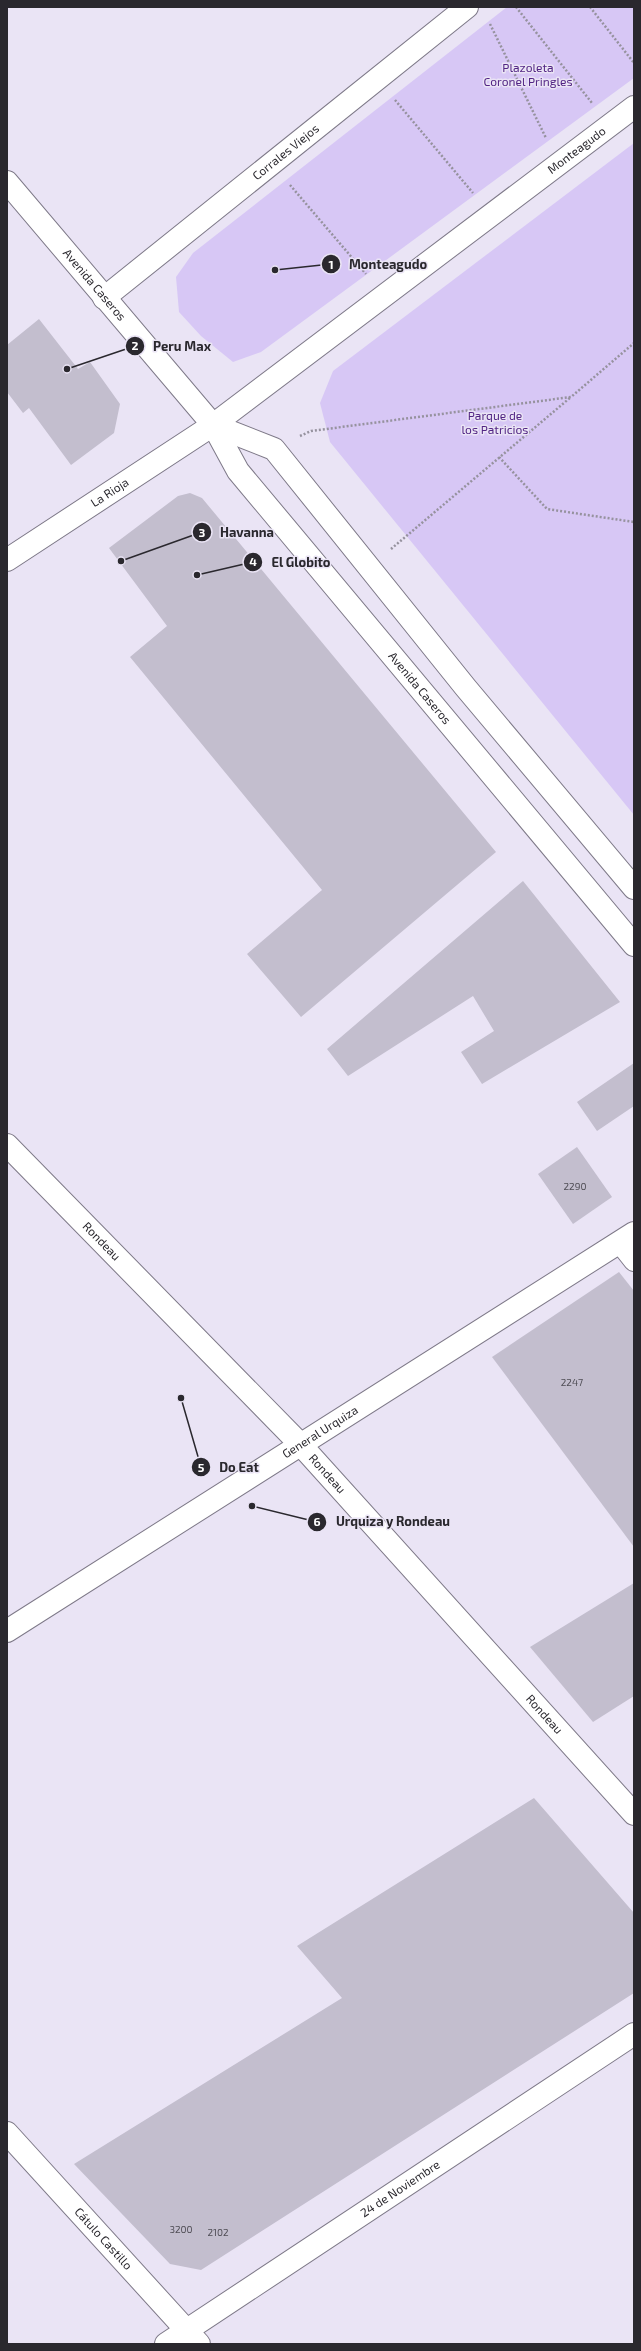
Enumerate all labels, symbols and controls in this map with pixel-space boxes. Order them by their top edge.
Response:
park label: Plazoleta Coronel Pringles [483,60,573,88]
street label: Corrales Viejos [249,121,321,182]
street label: Monteagudo [544,123,608,176]
street label: Avenida Caseros [61,246,129,323]
callout: Monteagudo [321,252,435,277]
text: Monteagudo [349,256,427,272]
text: 1 [328,257,334,271]
callout: Peru Max [125,334,219,359]
text: 2 [132,338,139,352]
text: Peru Max [153,338,212,354]
park label: Parque de los Patricios [462,408,528,436]
street label: La Rioja [88,474,131,509]
callout: Havanna [192,520,282,545]
text: Havanna [220,524,274,540]
text: 3 [199,525,206,539]
callout: El Globito [243,550,339,575]
text: 4 [249,554,257,568]
text: El Globito [272,554,331,570]
street label: Avenida Caseros [386,649,454,727]
house number: 2290 [564,1180,587,1192]
street label: Rondeau [80,1219,124,1263]
house number: 2247 [561,1376,583,1388]
street label: General Urquiza [279,1402,360,1461]
street label: Rondeau [307,1451,349,1496]
callout: Do Eat [191,1455,266,1480]
text: Do Eat [219,1459,259,1475]
text: 5 [198,1460,205,1474]
callout: Urquiza y Rondeau [307,1509,458,1534]
text: Urquiza y Rondeau [336,1513,450,1529]
text: 6 [313,1514,321,1528]
street label: Rondeau [524,1691,566,1736]
street label: 24 de Noviembre [357,2157,442,2219]
street label: Cátulo Castillo [72,2204,136,2272]
house number: 3200 [169,2223,193,2235]
house number: 2102 [207,2226,229,2238]

